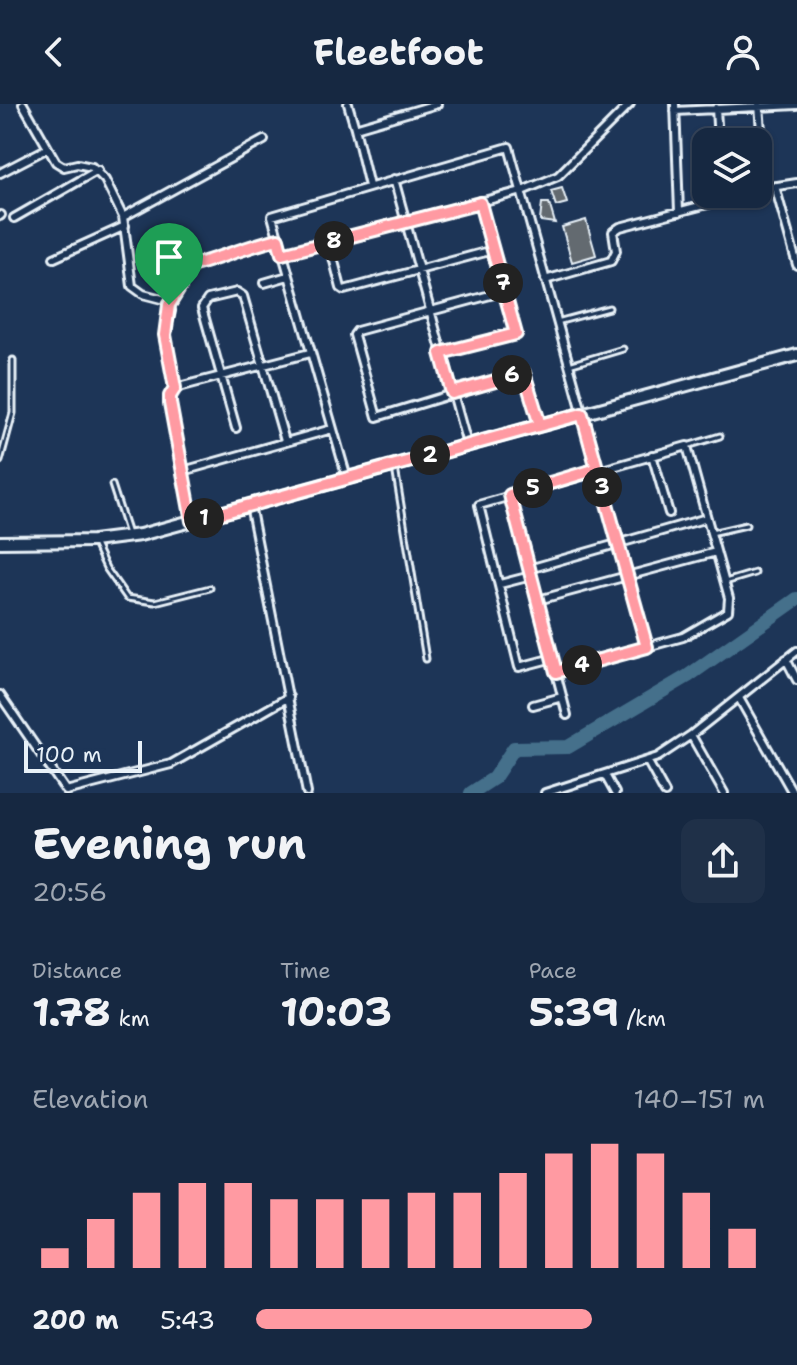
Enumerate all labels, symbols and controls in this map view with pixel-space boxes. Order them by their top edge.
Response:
text: Fleetfoot [313,28,484,77]
icon: back [32,30,76,74]
icon: person [721,30,765,74]
map controls [692,128,772,208]
button: layers [692,128,772,208]
pin: 8 [314,221,354,261]
pin [135,223,203,305]
text: 8 [326,226,342,255]
icon: arrive [147,235,191,279]
pin: 7 [483,263,523,303]
text: 7 [495,268,511,297]
pin: 6 [492,355,532,395]
text: 6 [504,360,520,389]
pin: 2 [410,435,450,475]
text: 2 [422,440,438,469]
pin: 3 [582,467,622,507]
pin: 5 [513,468,553,508]
text: 3 [594,472,610,501]
text: 5 [526,473,540,502]
pin: 1 [184,498,224,538]
text: 1 [199,503,209,532]
pin: 4 [562,645,602,685]
text: 4 [574,650,590,679]
scale bar [24,737,142,773]
text: 100 m [36,740,102,769]
text: Evening run [32,814,306,873]
button: share [681,819,765,903]
text: 20:56 [32,874,107,909]
text: Distance [32,956,122,985]
text: Time [280,956,331,985]
text: Pace [529,956,577,985]
text: 1.78 [32,985,111,1039]
text: 10:03 [280,985,392,1039]
text: 5:39 [529,985,619,1039]
text: km [111,1004,150,1033]
text: /km [619,1004,666,1033]
text: Elevation [32,1081,148,1116]
text: 140–151 m [634,1081,765,1116]
text: 200 m [32,1302,119,1337]
text: 5:43 [160,1302,215,1337]

